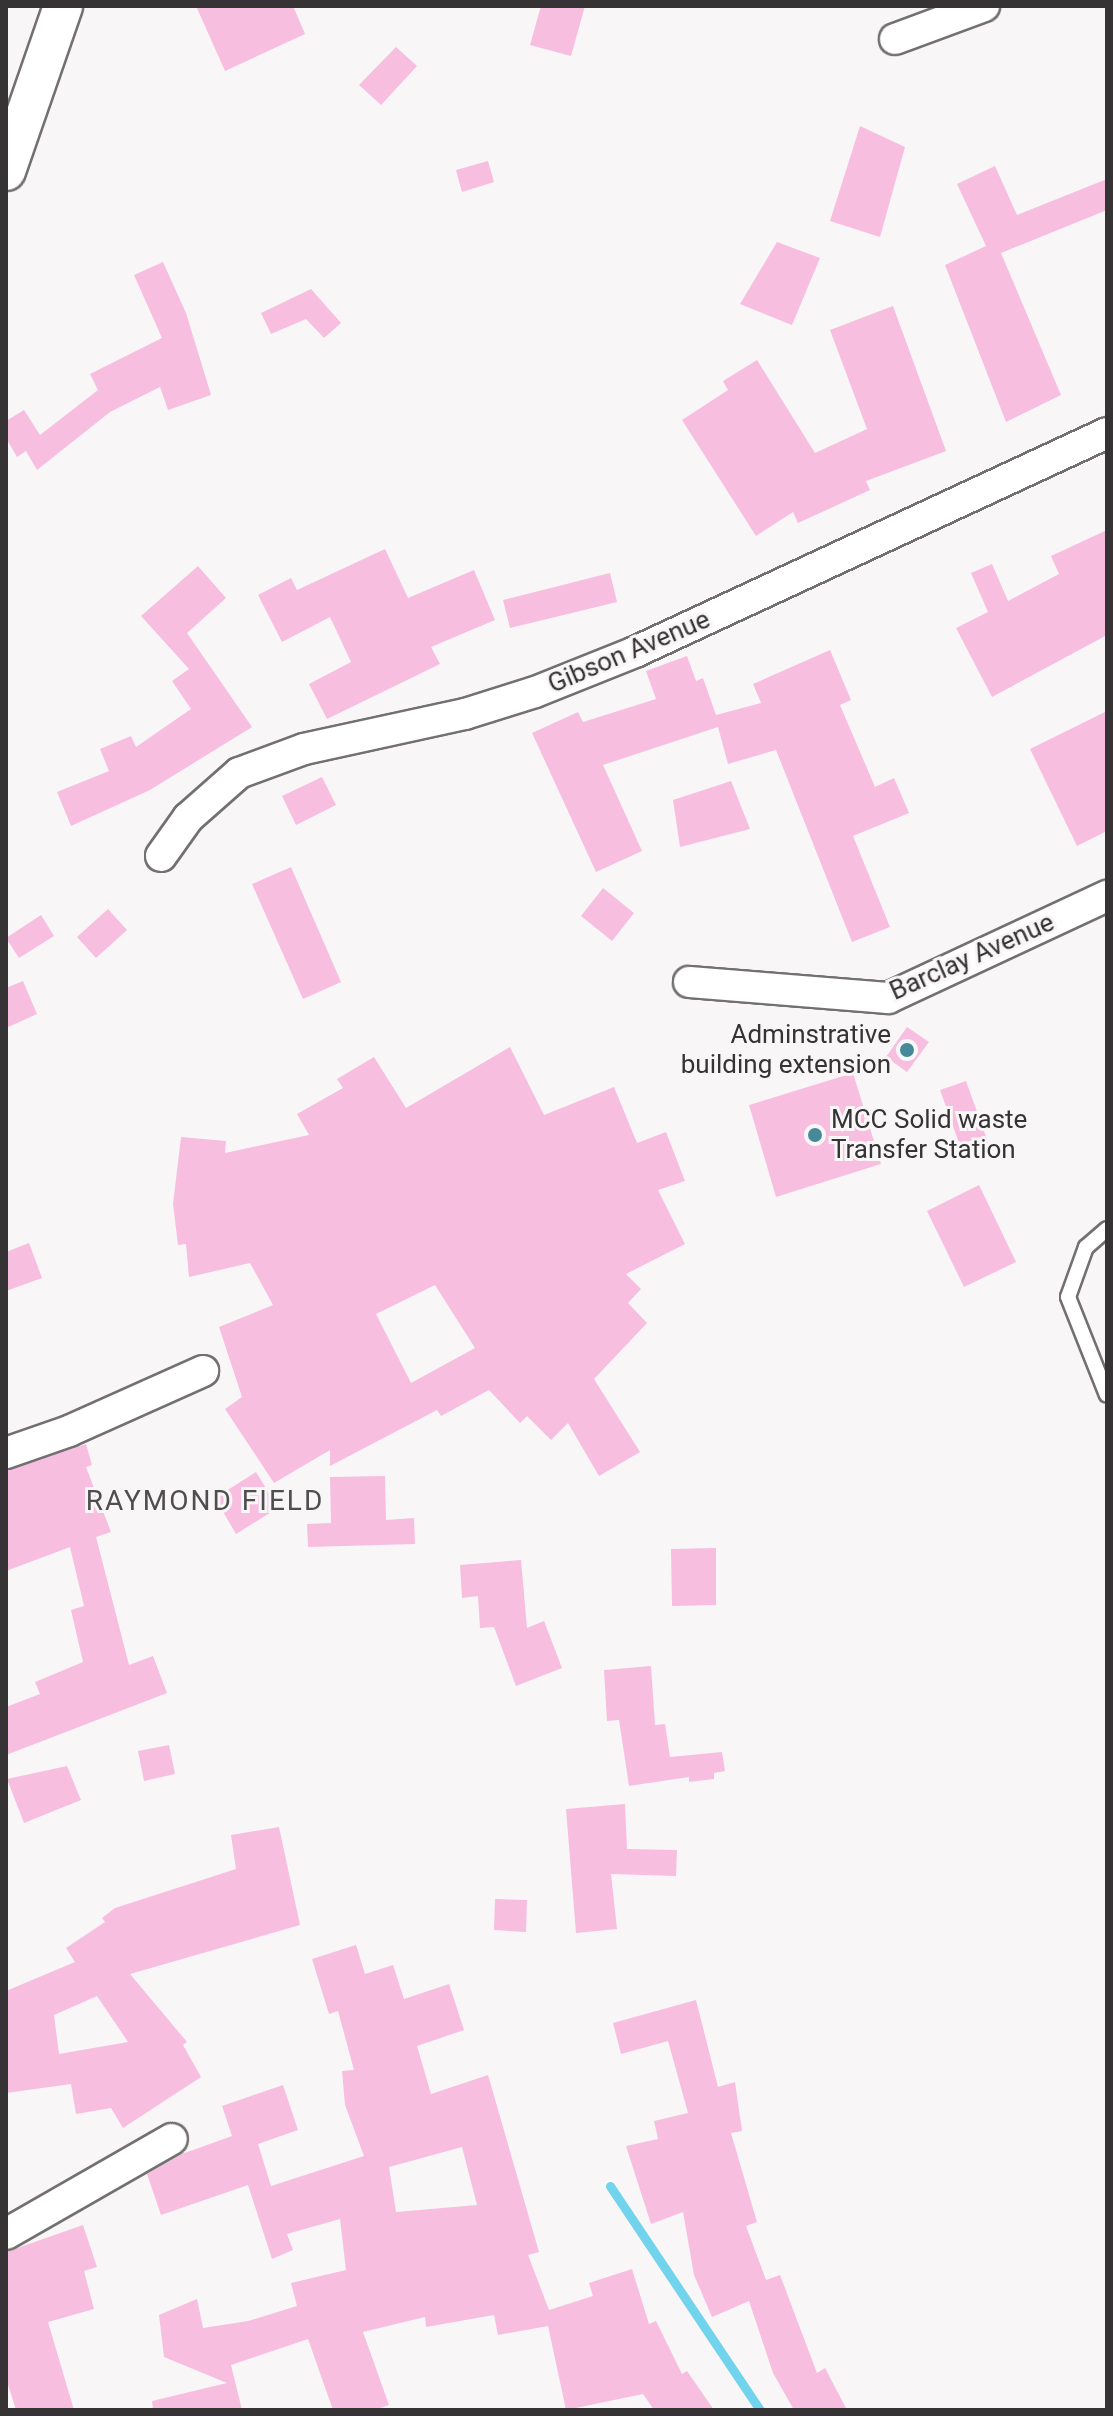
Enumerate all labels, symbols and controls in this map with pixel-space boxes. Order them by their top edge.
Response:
street label: Gibson Avenue [543,604,715,700]
street label: Barclay Avenue [885,907,1059,1007]
place label: Adminstrative building extension [681,1019,891,1080]
marker: Adminstrative building extension [898,1041,916,1059]
place label: MCC Solid waste Transfer Station [831,1104,1027,1166]
marker: MCC Solid waste Transfer Station [806,1126,824,1144]
district label: RAYMOND FIELD [86,1484,324,1518]

